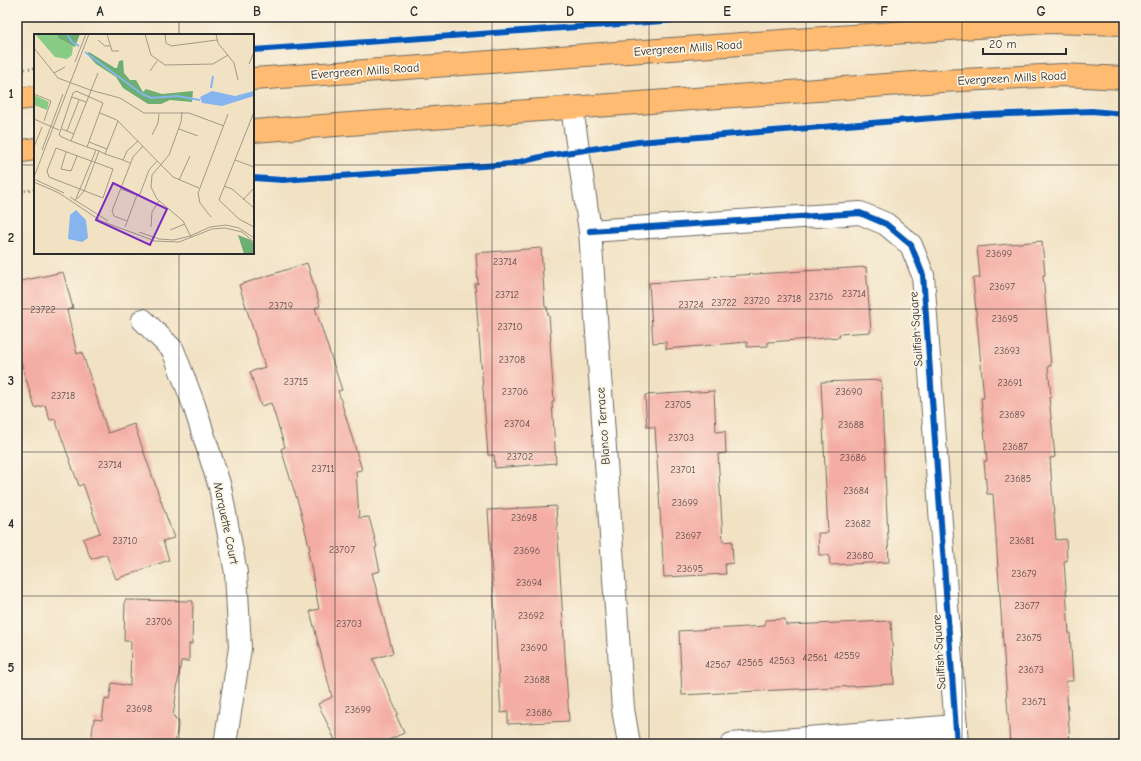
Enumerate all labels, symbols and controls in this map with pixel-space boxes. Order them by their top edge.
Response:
text: A [96,4,104,19]
text: B [253,4,261,19]
text: C [410,4,418,19]
text: D [566,4,574,19]
text: E [723,4,731,19]
text: F [880,4,888,19]
text: G [1036,4,1046,19]
scale bar [983,30,1066,56]
inset map [34,34,254,254]
street label: Evergreen Mills Road [633,37,743,59]
text: 20 m [989,37,1017,51]
street label: Evergreen Mills Road [310,60,420,82]
street label: Evergreen Mills Road [957,68,1067,88]
text: 1 [8,86,14,101]
text: 2 [8,230,14,245]
house number: 23699 [986,248,1012,260]
house number: 23714 [493,256,517,268]
house number: 23697 [989,281,1015,293]
house number: 23714 [842,288,866,300]
house number: 23712 [495,289,519,301]
house number: 23716 [809,291,833,303]
street label: Sailfish Square [906,291,926,367]
house number: 23718 [777,293,801,305]
house number: 23720 [744,295,770,307]
house number: 23722 [711,297,737,309]
house number: 23724 [678,299,704,311]
house number: 23719 [269,300,293,312]
house number: 23722 [30,304,56,316]
house number: 23695 [992,313,1018,325]
house number: 23710 [497,321,523,333]
house number: 23693 [994,345,1020,357]
house number: 23708 [499,354,525,366]
text: 3 [8,373,14,388]
house number: 23715 [284,376,308,388]
house number: 23691 [998,377,1023,389]
house number: 23706 [502,386,528,398]
house number: 23690 [835,386,863,398]
street label: Blanco Terrace [593,387,613,465]
house number: 23718 [51,390,75,402]
house number: 23705 [665,399,691,411]
house number: 23689 [999,409,1025,421]
house number: 23704 [504,418,530,430]
house number: 23688 [838,419,864,431]
house number: 23703 [668,432,694,444]
house number: 23687 [1002,441,1028,453]
house number: 23702 [507,451,533,463]
house number: 23686 [840,452,866,464]
house number: 23714 [98,459,122,471]
house number: 23711 [312,463,335,475]
house number: 23701 [670,464,696,476]
house number: 23685 [1005,473,1031,485]
street label: Marquette Court [210,481,242,566]
house number: 23684 [843,485,869,497]
house number: 23699 [672,497,698,509]
house number: 23698 [511,512,537,524]
text: 4 [8,516,14,531]
house number: 23682 [845,518,871,530]
house number: 23697 [675,530,701,542]
house number: 23710 [112,535,138,547]
house number: 23681 [1010,535,1034,547]
house number: 23707 [329,544,355,556]
house number: 23696 [514,545,540,557]
house number: 23680 [847,550,873,562]
house number: 23695 [677,563,703,575]
house number: 23679 [1011,568,1037,580]
house number: 23694 [516,577,542,589]
house number: 23677 [1014,600,1040,612]
house number: 23692 [518,610,544,622]
street label: Sailfish Square [929,614,949,690]
house number: 23706 [146,616,172,628]
house number: 23703 [336,618,362,630]
house number: 23675 [1016,632,1042,644]
house number: 23690 [520,642,548,654]
house number: 42559 [834,650,860,662]
house number: 42561 [803,652,827,664]
house number: 42563 [769,655,795,667]
house number: 42565 [737,657,763,669]
house number: 42567 [705,659,731,671]
text: 5 [8,660,15,675]
house number: 23673 [1018,664,1044,676]
house number: 23688 [524,674,550,686]
house number: 23671 [1022,696,1046,708]
house number: 23698 [126,703,152,715]
house number: 23699 [345,704,371,716]
house number: 23686 [526,707,552,719]

